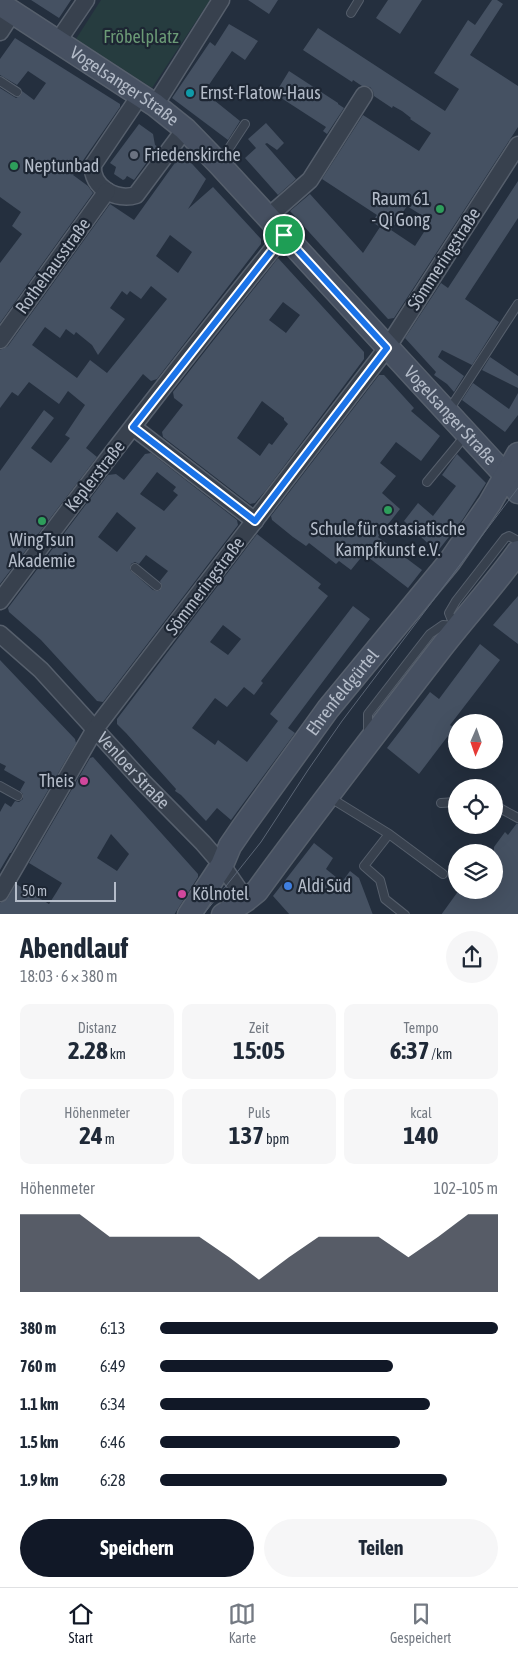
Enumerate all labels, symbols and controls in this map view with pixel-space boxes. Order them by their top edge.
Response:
park label: Fröbelplatz [103,26,179,47]
street label: Vogelsanger Straße [66,42,183,130]
place label: Ernst-Flatow-Haus [200,82,321,103]
marker: Ernst-Flatow-Haus [184,87,196,99]
place label: Friedenskirche [144,144,241,165]
marker: Friedenskirche [128,149,140,161]
place label: Neptunbad [24,155,99,176]
marker: Neptunbad [8,160,20,172]
place label: Raum 61 - Qi Gong [371,188,430,230]
marker: Raum 61 - Qi Gong [434,203,446,215]
street label: Sömmeringstraße [403,204,484,314]
street label: Rothehausstraße [11,214,94,318]
pin [263,214,305,256]
icon: arrive [270,221,298,249]
street label: Vogelsanger Straße [400,361,501,469]
street label: Keplerstraße [60,436,129,516]
marker: Schule für ostasiatische Kampfkunst e.V. [382,504,394,516]
marker: WingTsun Akademie [36,515,48,527]
place label: Schule für ostasiatische Kampfkunst e.V. [311,518,465,560]
place label: WingTsun Akademie [8,529,76,571]
street label: Sömmeringstraße [161,532,248,639]
street label: Ehrenfeldgürtel [301,645,383,739]
north arrow [448,714,502,769]
map controls [448,714,503,899]
street label: Venloer Straße [93,728,174,813]
place label: Theis [39,770,74,791]
marker: Theis [78,775,90,787]
button: locate [448,779,503,834]
button: layers [448,844,503,899]
place label: Aldi Süd [298,875,351,896]
scale bar [15,879,116,903]
marker: Aldi Süd [282,880,294,892]
text: 50 m [22,883,47,899]
place label: Kölnotel [192,883,249,904]
marker: Kölnotel [176,888,188,900]
button: share [446,931,498,983]
text: Abendlauf [20,932,128,964]
text: 18:03 · 6 × 380 m [20,967,118,985]
text: Distanz [78,1020,116,1036]
text: Zeit [249,1020,269,1036]
text: Tempo [404,1020,438,1036]
text: 2.28 [68,1036,108,1064]
text: 15:05 [233,1036,285,1064]
text: 6:37 [390,1036,429,1064]
text: km [108,1046,126,1062]
text: /km [429,1046,452,1062]
text: Höhenmeter [64,1105,130,1121]
text: Puls [248,1105,270,1121]
text: kcal [410,1105,432,1121]
text: 24 [79,1121,103,1149]
text: 137 [229,1121,264,1149]
text: 140 [403,1121,439,1149]
text: m [103,1131,115,1147]
text: bpm [264,1131,289,1147]
text: Höhenmeter [20,1179,95,1197]
text: 102–105 m [434,1179,498,1197]
text: 380 m [20,1319,56,1337]
text: 6:13 [100,1319,125,1337]
text: 760 m [20,1357,56,1375]
text: 6:49 [100,1357,125,1375]
text: 1.1 km [20,1395,59,1413]
text: 6:34 [100,1395,125,1413]
text: 1.5 km [20,1433,59,1451]
text: 6:46 [100,1433,125,1451]
text: 1.9 km [20,1471,59,1489]
text: 6:28 [100,1471,125,1489]
button: Speichern [20,1519,254,1577]
button: Teilen [264,1519,498,1577]
tab: Start [67,1600,95,1646]
tab: Karte [228,1600,256,1646]
tab: Gespeichert [390,1600,451,1646]

